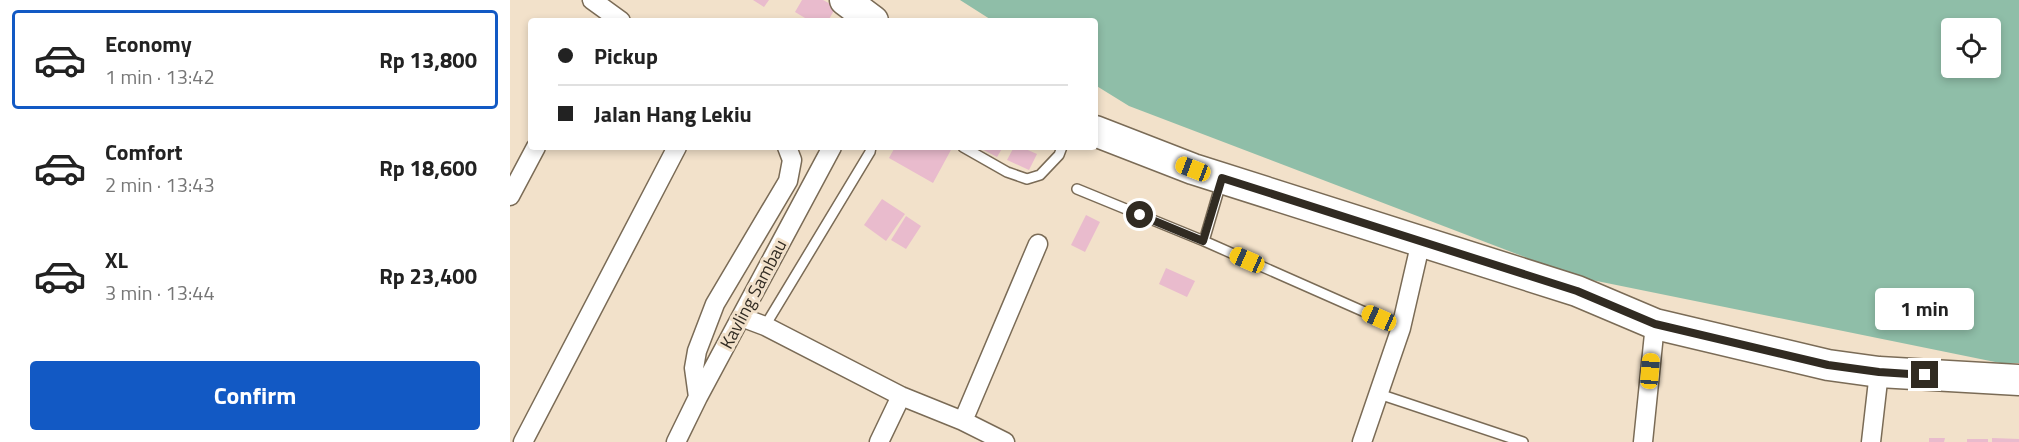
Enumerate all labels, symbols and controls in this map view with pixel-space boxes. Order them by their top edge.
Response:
map controls [1941,18,2001,78]
button: locate [1941,18,2001,78]
text: Economy [105,27,192,61]
icon: car [33,33,87,87]
text: Pickup [594,39,658,73]
text: Rp 13,800 [379,43,477,77]
text: 1 min · 13:42 [105,61,215,92]
text: Jalan Hang Lekiu [594,97,752,131]
text: Comfort [105,135,183,169]
icon: car [33,141,87,195]
text: Rp 18,600 [379,151,477,185]
car [1173,154,1213,184]
text: 2 min · 13:43 [105,169,215,200]
route start [1126,201,1153,228]
street label: Kavling Sambau [713,234,793,354]
text: XL [105,243,128,277]
car [1227,244,1267,276]
icon: car [33,249,87,303]
text: Rp 23,400 [379,259,477,293]
text: 3 min · 13:44 [105,277,215,308]
callout: 1 min [1876,288,1974,330]
text: 1 min [1900,293,1949,324]
car [1359,302,1399,334]
car [1639,352,1661,390]
button: Confirm [30,361,480,430]
route end [1911,361,1938,388]

